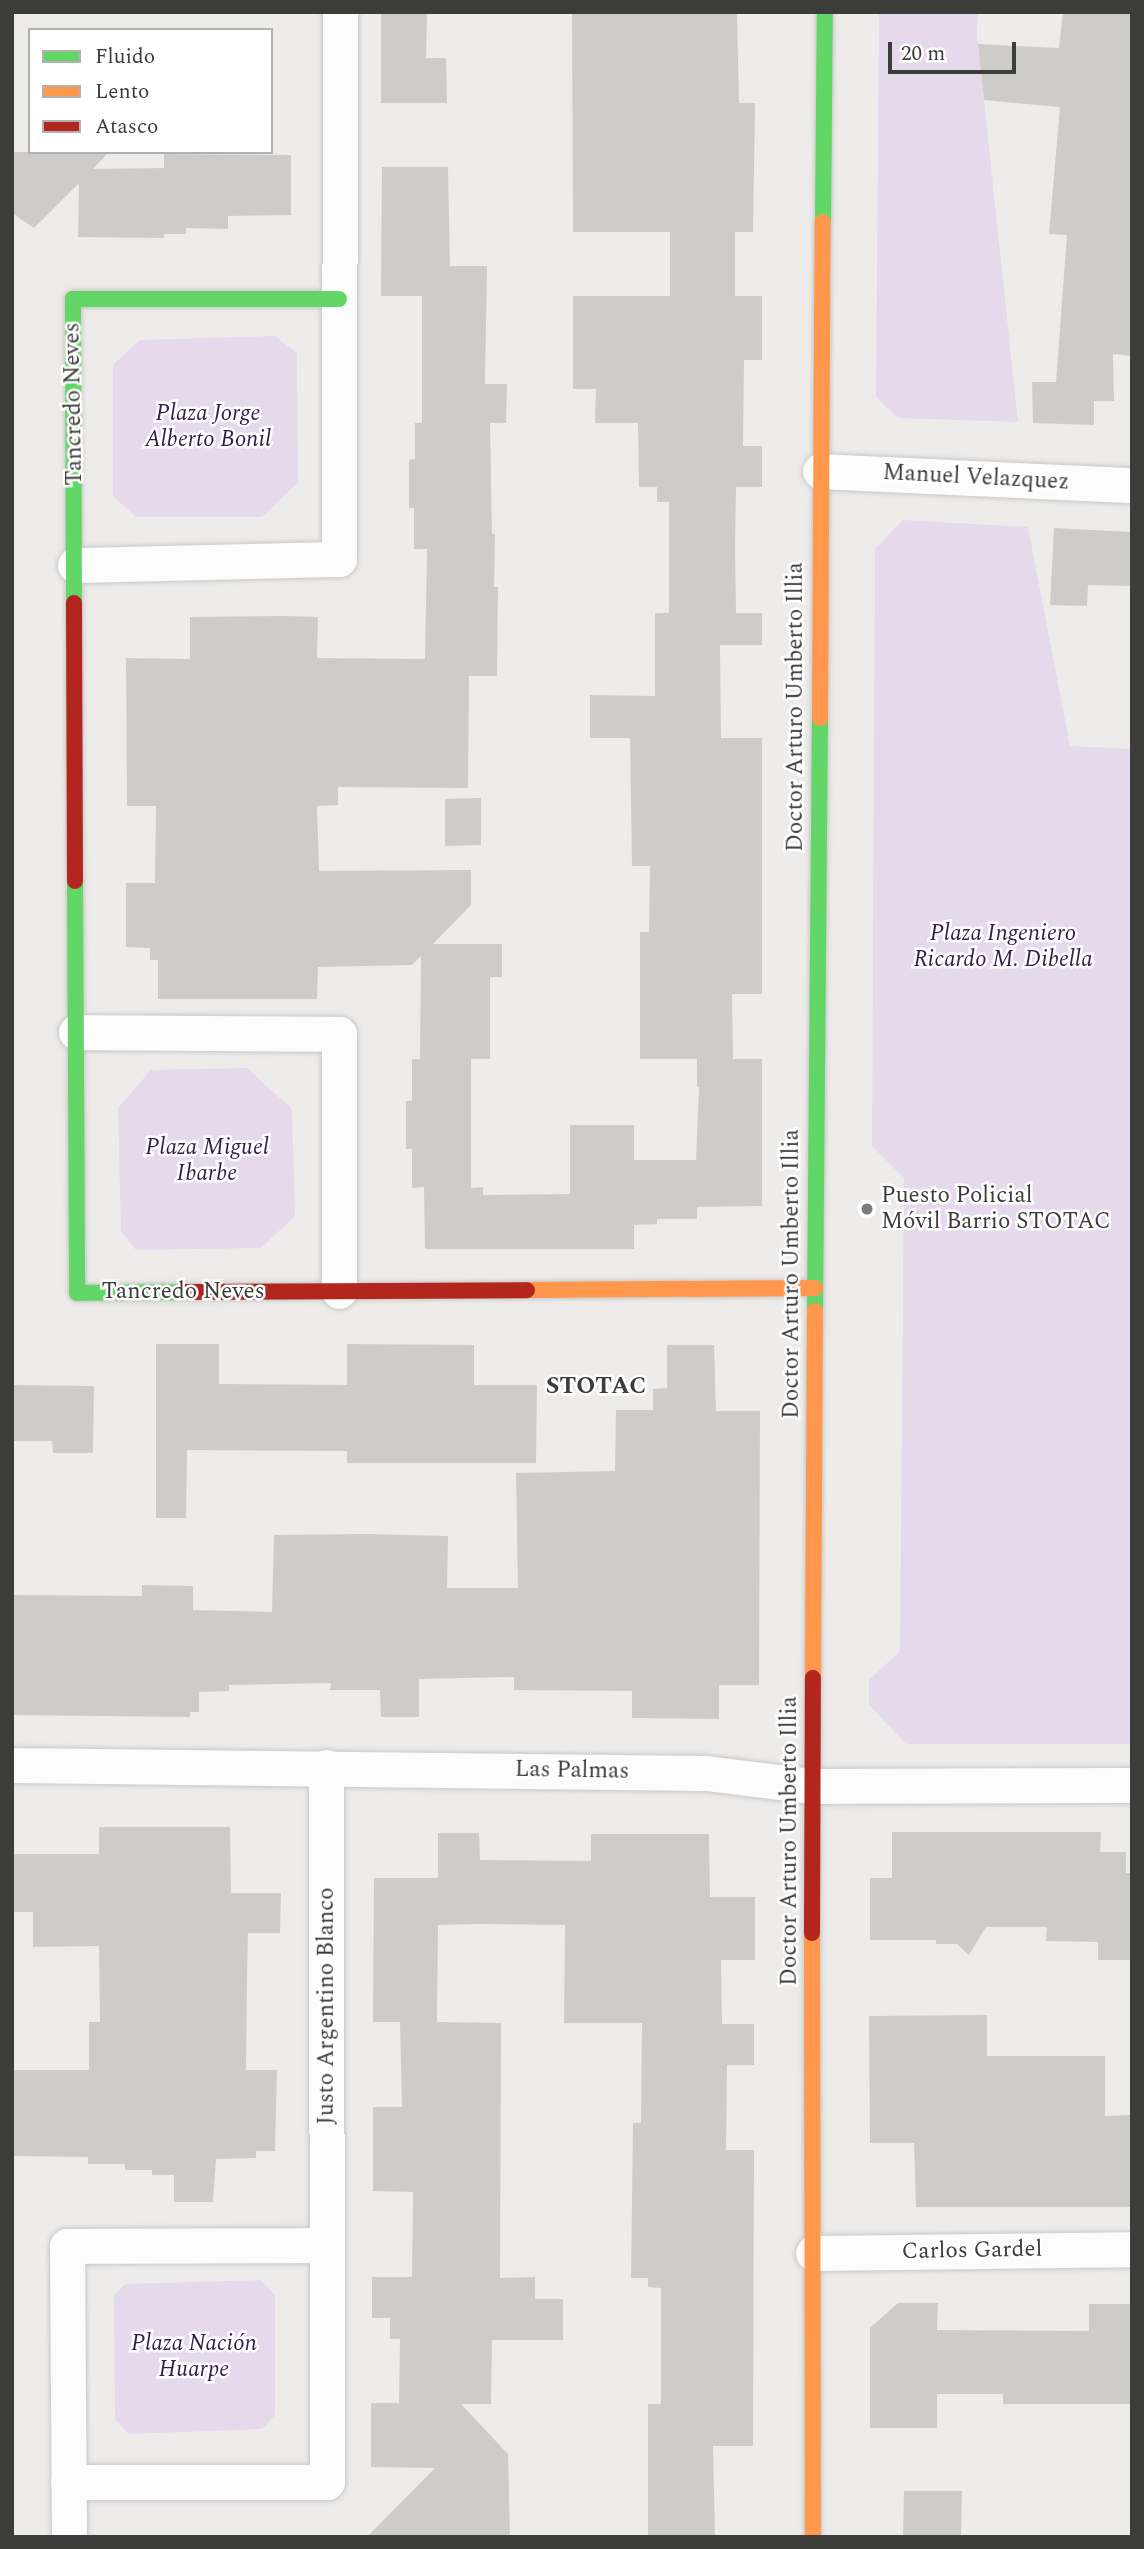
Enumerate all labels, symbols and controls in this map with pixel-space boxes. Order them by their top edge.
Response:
legend [28,28,273,154]
scale bar [892,28,1020,72]
text: 20 m [901,38,945,70]
text: Fluido [95,41,155,73]
text: Lento [95,76,149,108]
text: Atasco [95,111,158,143]
street label: Tancredo Neves [59,322,89,486]
park label: Plaza Jorge Alberto Bonil [145,400,271,454]
street label: Manuel Velazquez [882,459,1070,497]
street label: Doctor Arturo Umberto Illia [782,562,810,852]
park label: Plaza Ingeniero Ricardo M. Dibella [913,920,1093,974]
street label: Doctor Arturo Umberto Illia [778,1129,806,1419]
park label: Plaza Miguel Ibarbe [145,1134,269,1188]
place label: Puesto Policial Móvil Barrio STOTAC [881,1182,1111,1236]
marker: Puesto Policial Móvil Barrio STOTAC [859,1201,875,1217]
street label: Tancredo Neves [101,1278,265,1306]
district label: STOTAC [546,1373,646,1401]
street label: Doctor Arturo Umberto Illia [776,1696,804,1986]
street label: Las Palmas [515,1756,629,1786]
street label: Justo Argentino Blanco [313,1887,341,2125]
street label: Carlos Gardel [901,2236,1043,2266]
park label: Plaza Nación Huarpe [131,2330,257,2384]

